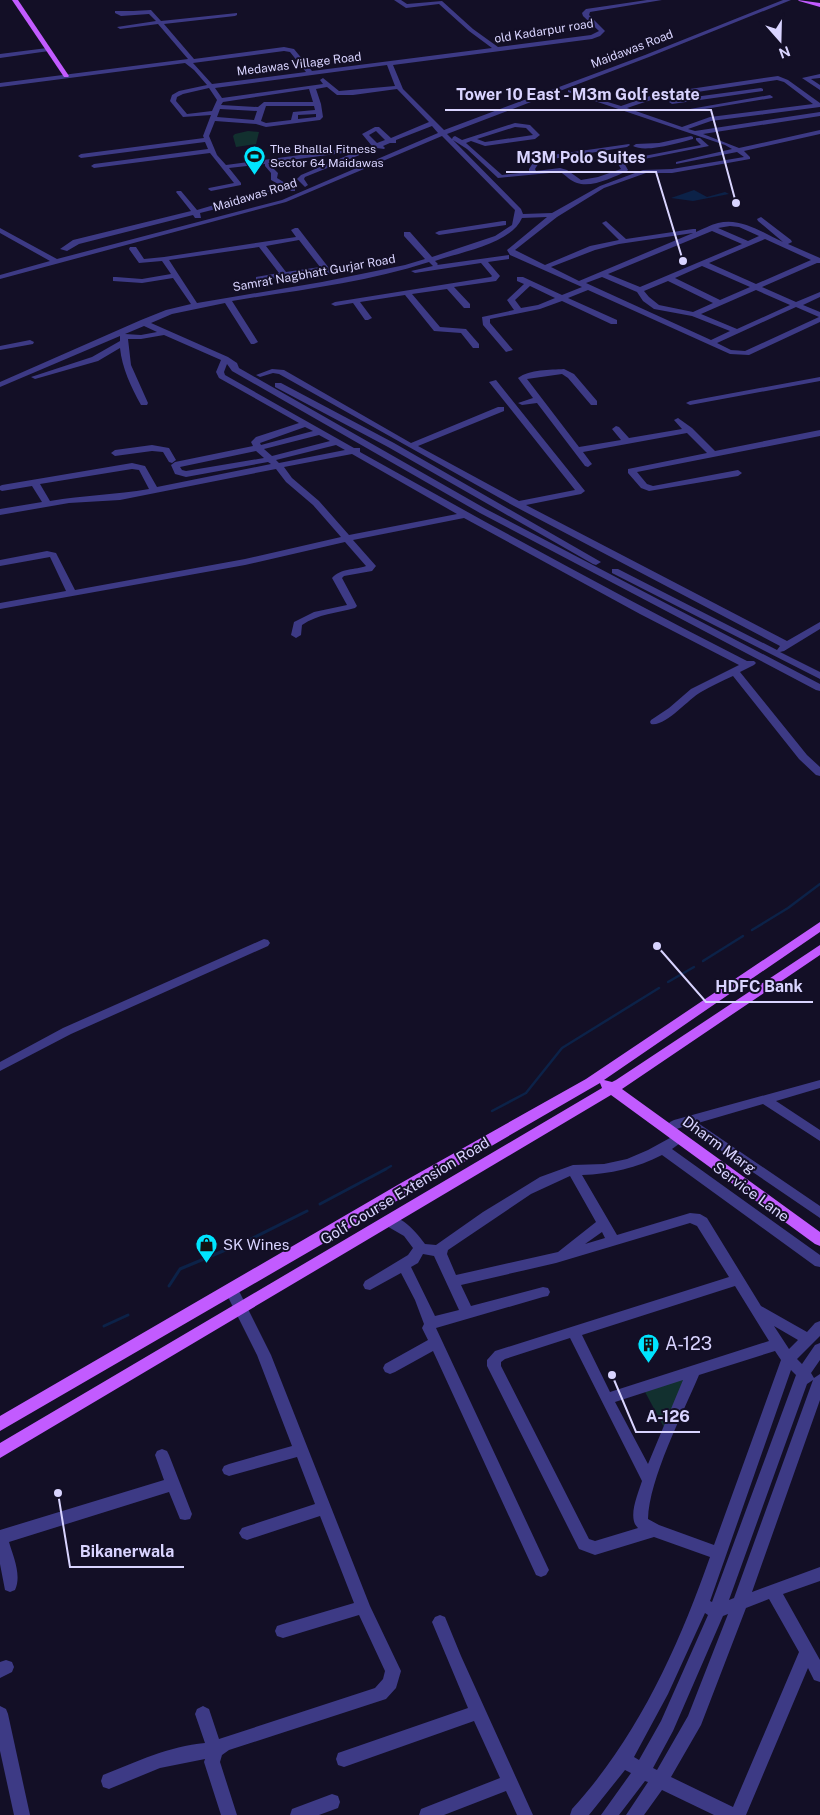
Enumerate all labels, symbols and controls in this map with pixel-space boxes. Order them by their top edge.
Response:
north arrow [755,15,805,65]
street label: old Kadarpur road [493,16,595,46]
street label: Maidawas Road [589,27,675,71]
text: N [777,43,792,62]
street label: Medawas Village Road [236,49,362,79]
callout: Tower 10 East - M3m Golf estate [445,79,711,110]
text: Tower 10 East - M3m Golf estate [456,85,700,104]
callout: M3M Polo Suites [506,141,656,172]
place label: The Bhallal Fitness Sector 64 Maidawas [270,142,384,170]
sports icon: The Bhallal Fitness Sector 64 Maidawas [242,144,266,175]
text: M3M Polo Suites [516,148,646,167]
street label: Maidawas Road [211,176,299,214]
street label: Samrat Nagbhatt Gurjar Road [232,252,396,294]
callout: HDFC Bank [706,971,813,1002]
text: HDFC Bank [715,977,803,996]
street label: Dharm Marg [679,1112,759,1177]
street label: Golf Course Extension Road [317,1133,492,1248]
street label: Service Lane [710,1158,793,1225]
shop icon: SK Wines [195,1233,219,1264]
place label: SK Wines [223,1236,289,1253]
building icon: A-123 [637,1332,661,1363]
place label: A-123 [665,1333,712,1354]
callout: A-126 [636,1401,700,1432]
text: A-126 [646,1407,690,1426]
callout: Bikanerwala [70,1536,184,1567]
text: Bikanerwala [80,1542,174,1561]

